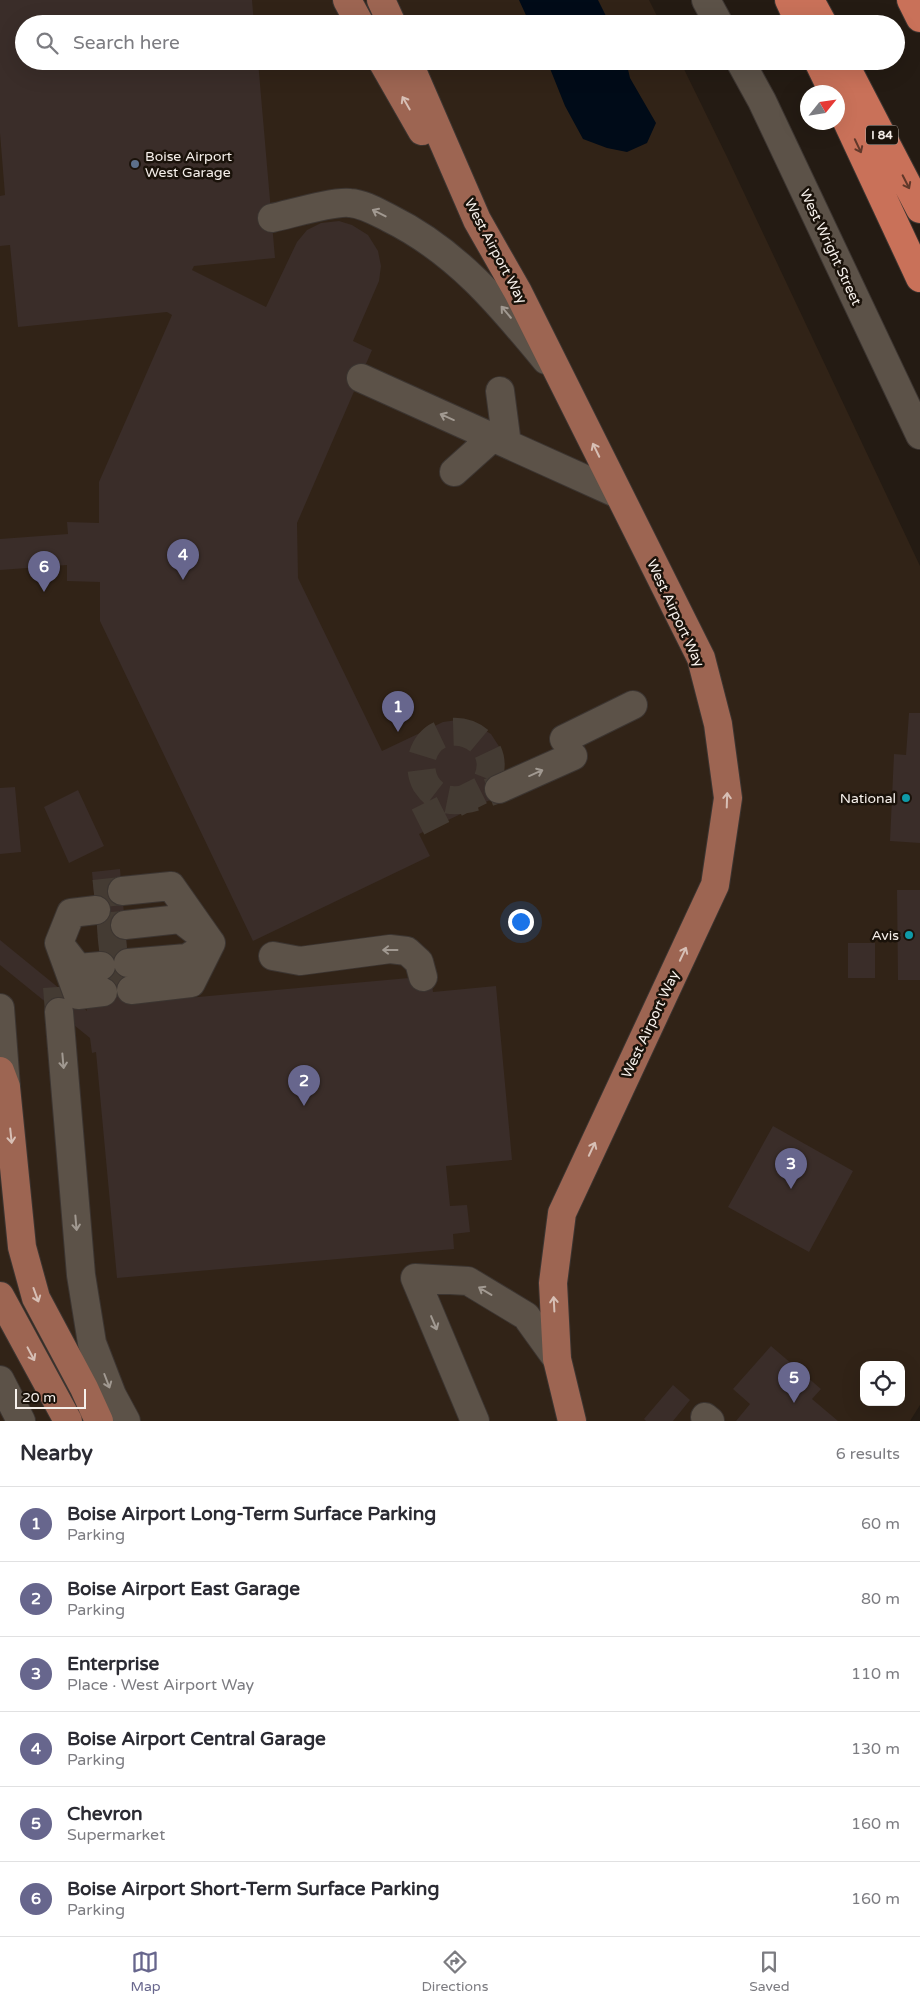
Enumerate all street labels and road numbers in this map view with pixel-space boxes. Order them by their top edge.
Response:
road number: I 84 [866,126,898,144]
street label: West Wright Street [796,186,865,309]
street label: West Airport Way [461,196,531,307]
street label: West Airport Way [643,557,708,670]
street label: West Airport Way [618,967,683,1081]

